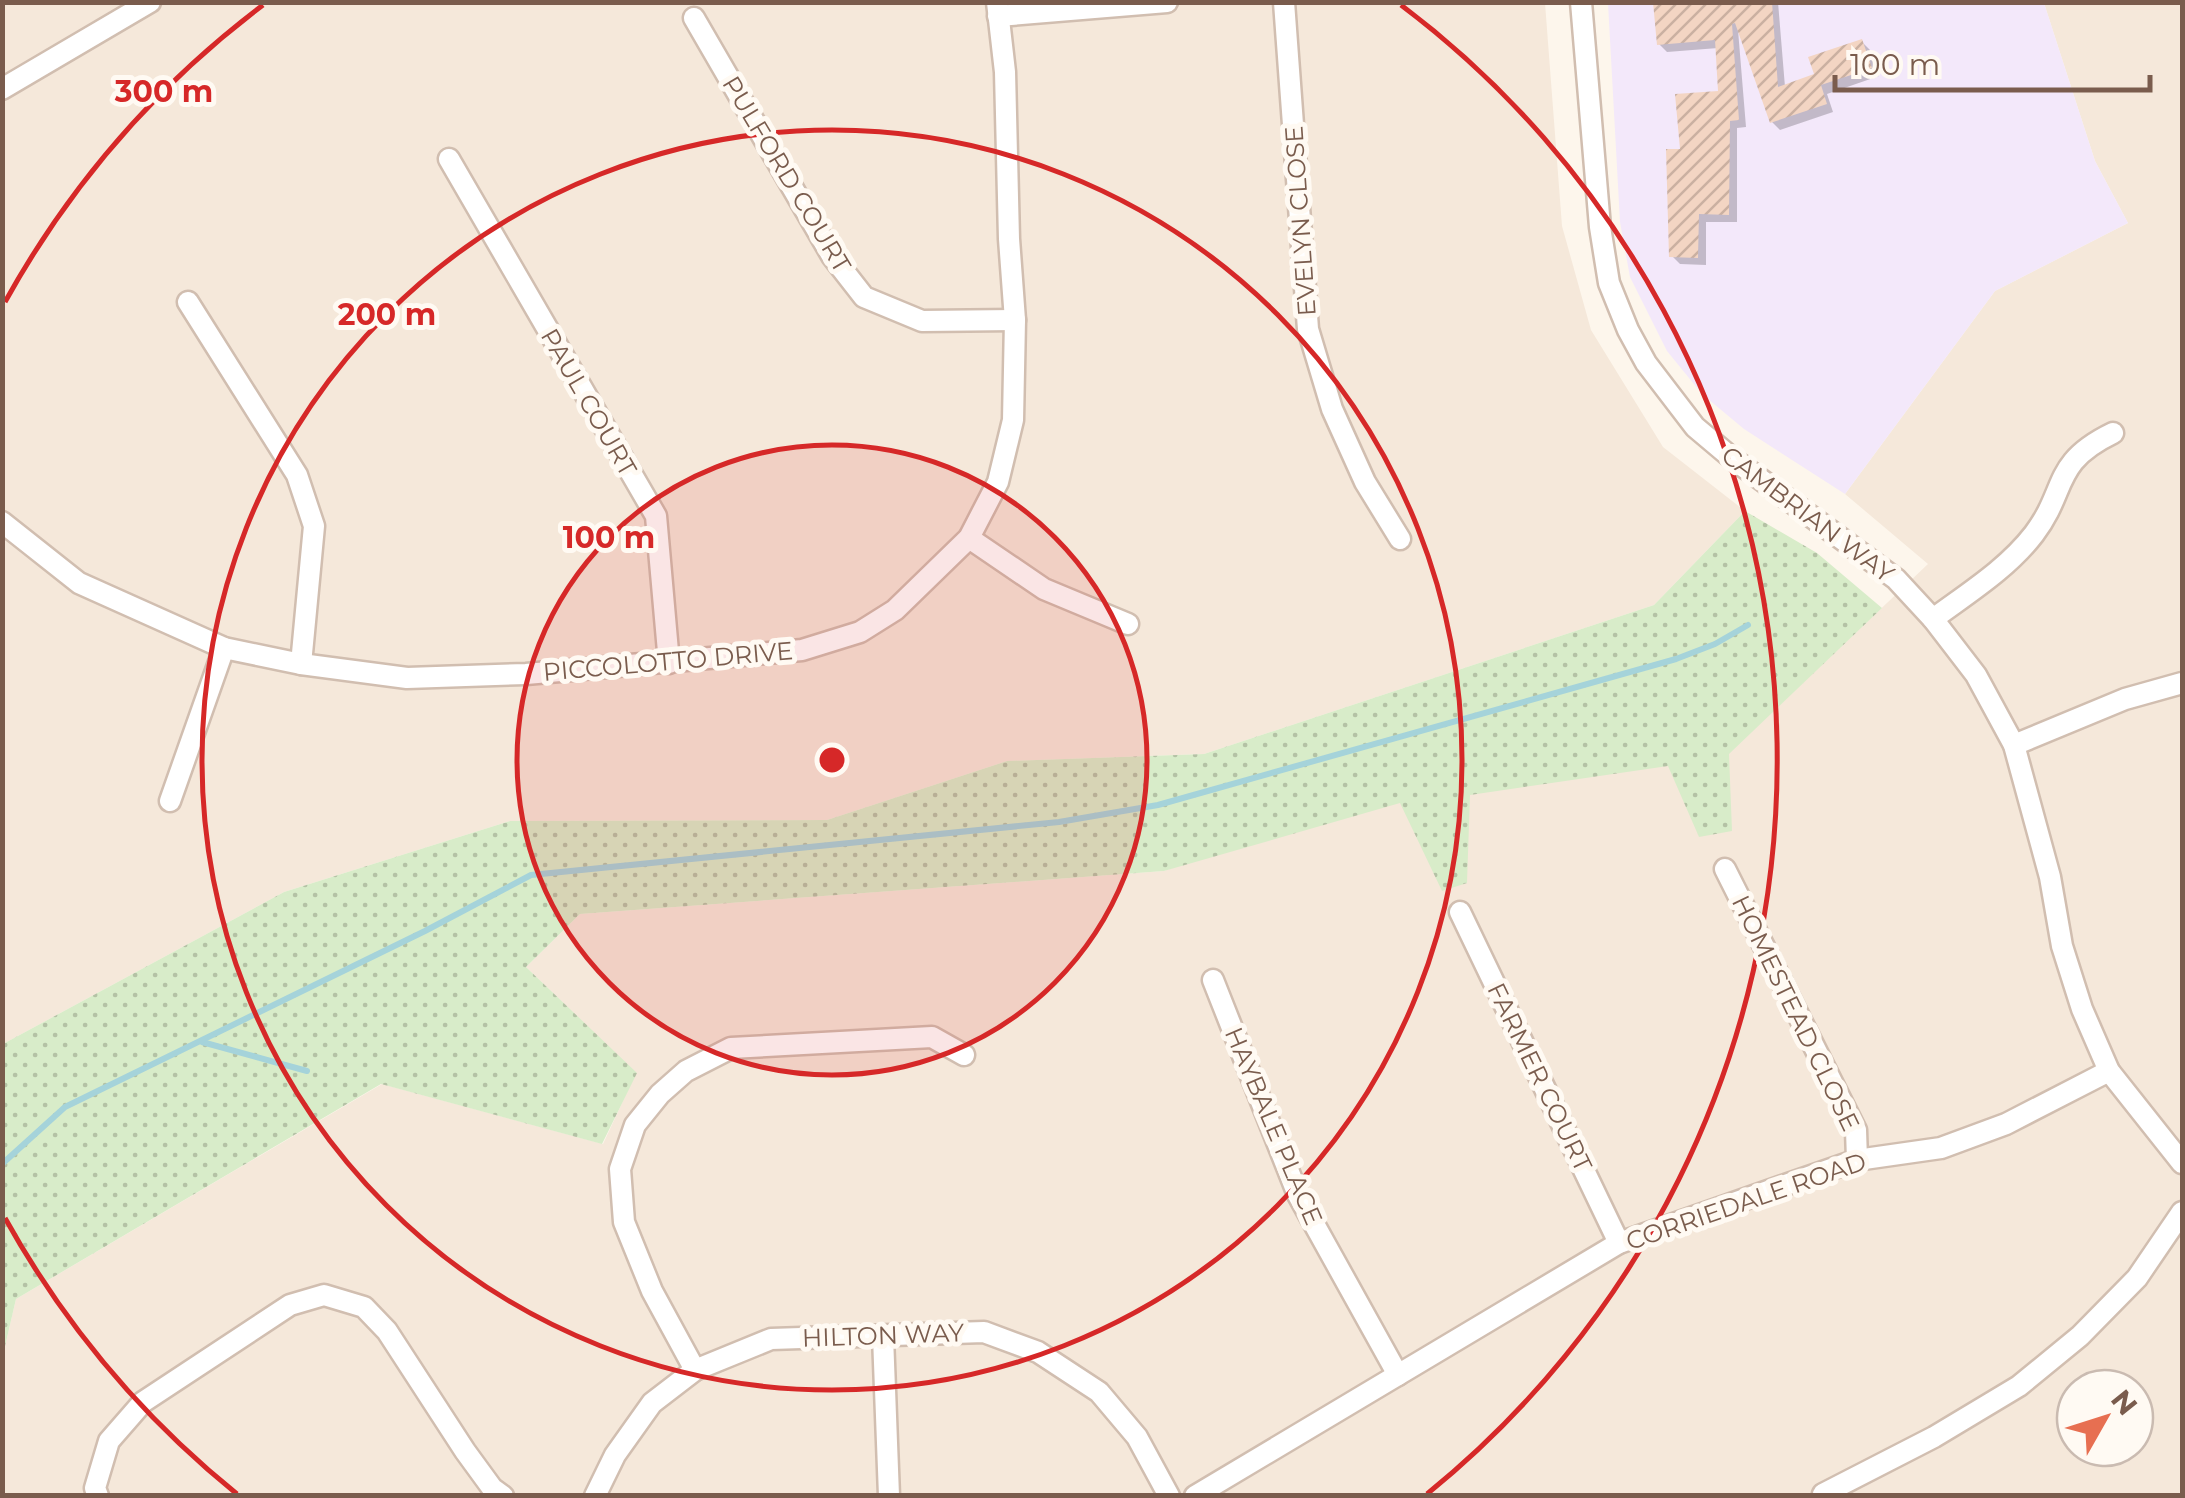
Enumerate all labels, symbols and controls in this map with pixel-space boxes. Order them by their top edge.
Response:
scale bar [1835,30,2150,92]
text: 100 m [1850,46,1940,83]
street label: PULFORD COURT [716,70,858,278]
text: 300 m [114,73,213,110]
street label: EVELYN CLOSE [1278,125,1322,317]
text: 200 m [338,296,436,333]
street label: PAUL COURT [535,323,644,482]
street label: CAMBRIAN WAY [1716,439,1900,589]
text: 100 m [563,519,655,556]
street label: PICCOLOTTO DRIVE [542,635,794,687]
centre of rings [814,742,850,778]
street label: HOMESTEAD CLOSE [1726,890,1866,1136]
street label: FARMER COURT [1481,978,1599,1177]
street label: HAYBALE PLACE [1219,1023,1329,1229]
street label: CORRIEDALE ROAD [1622,1146,1870,1256]
street label: HILTON WAY [801,1317,965,1353]
north arrow [2055,1368,2155,1468]
text: N [2104,1383,2145,1422]

